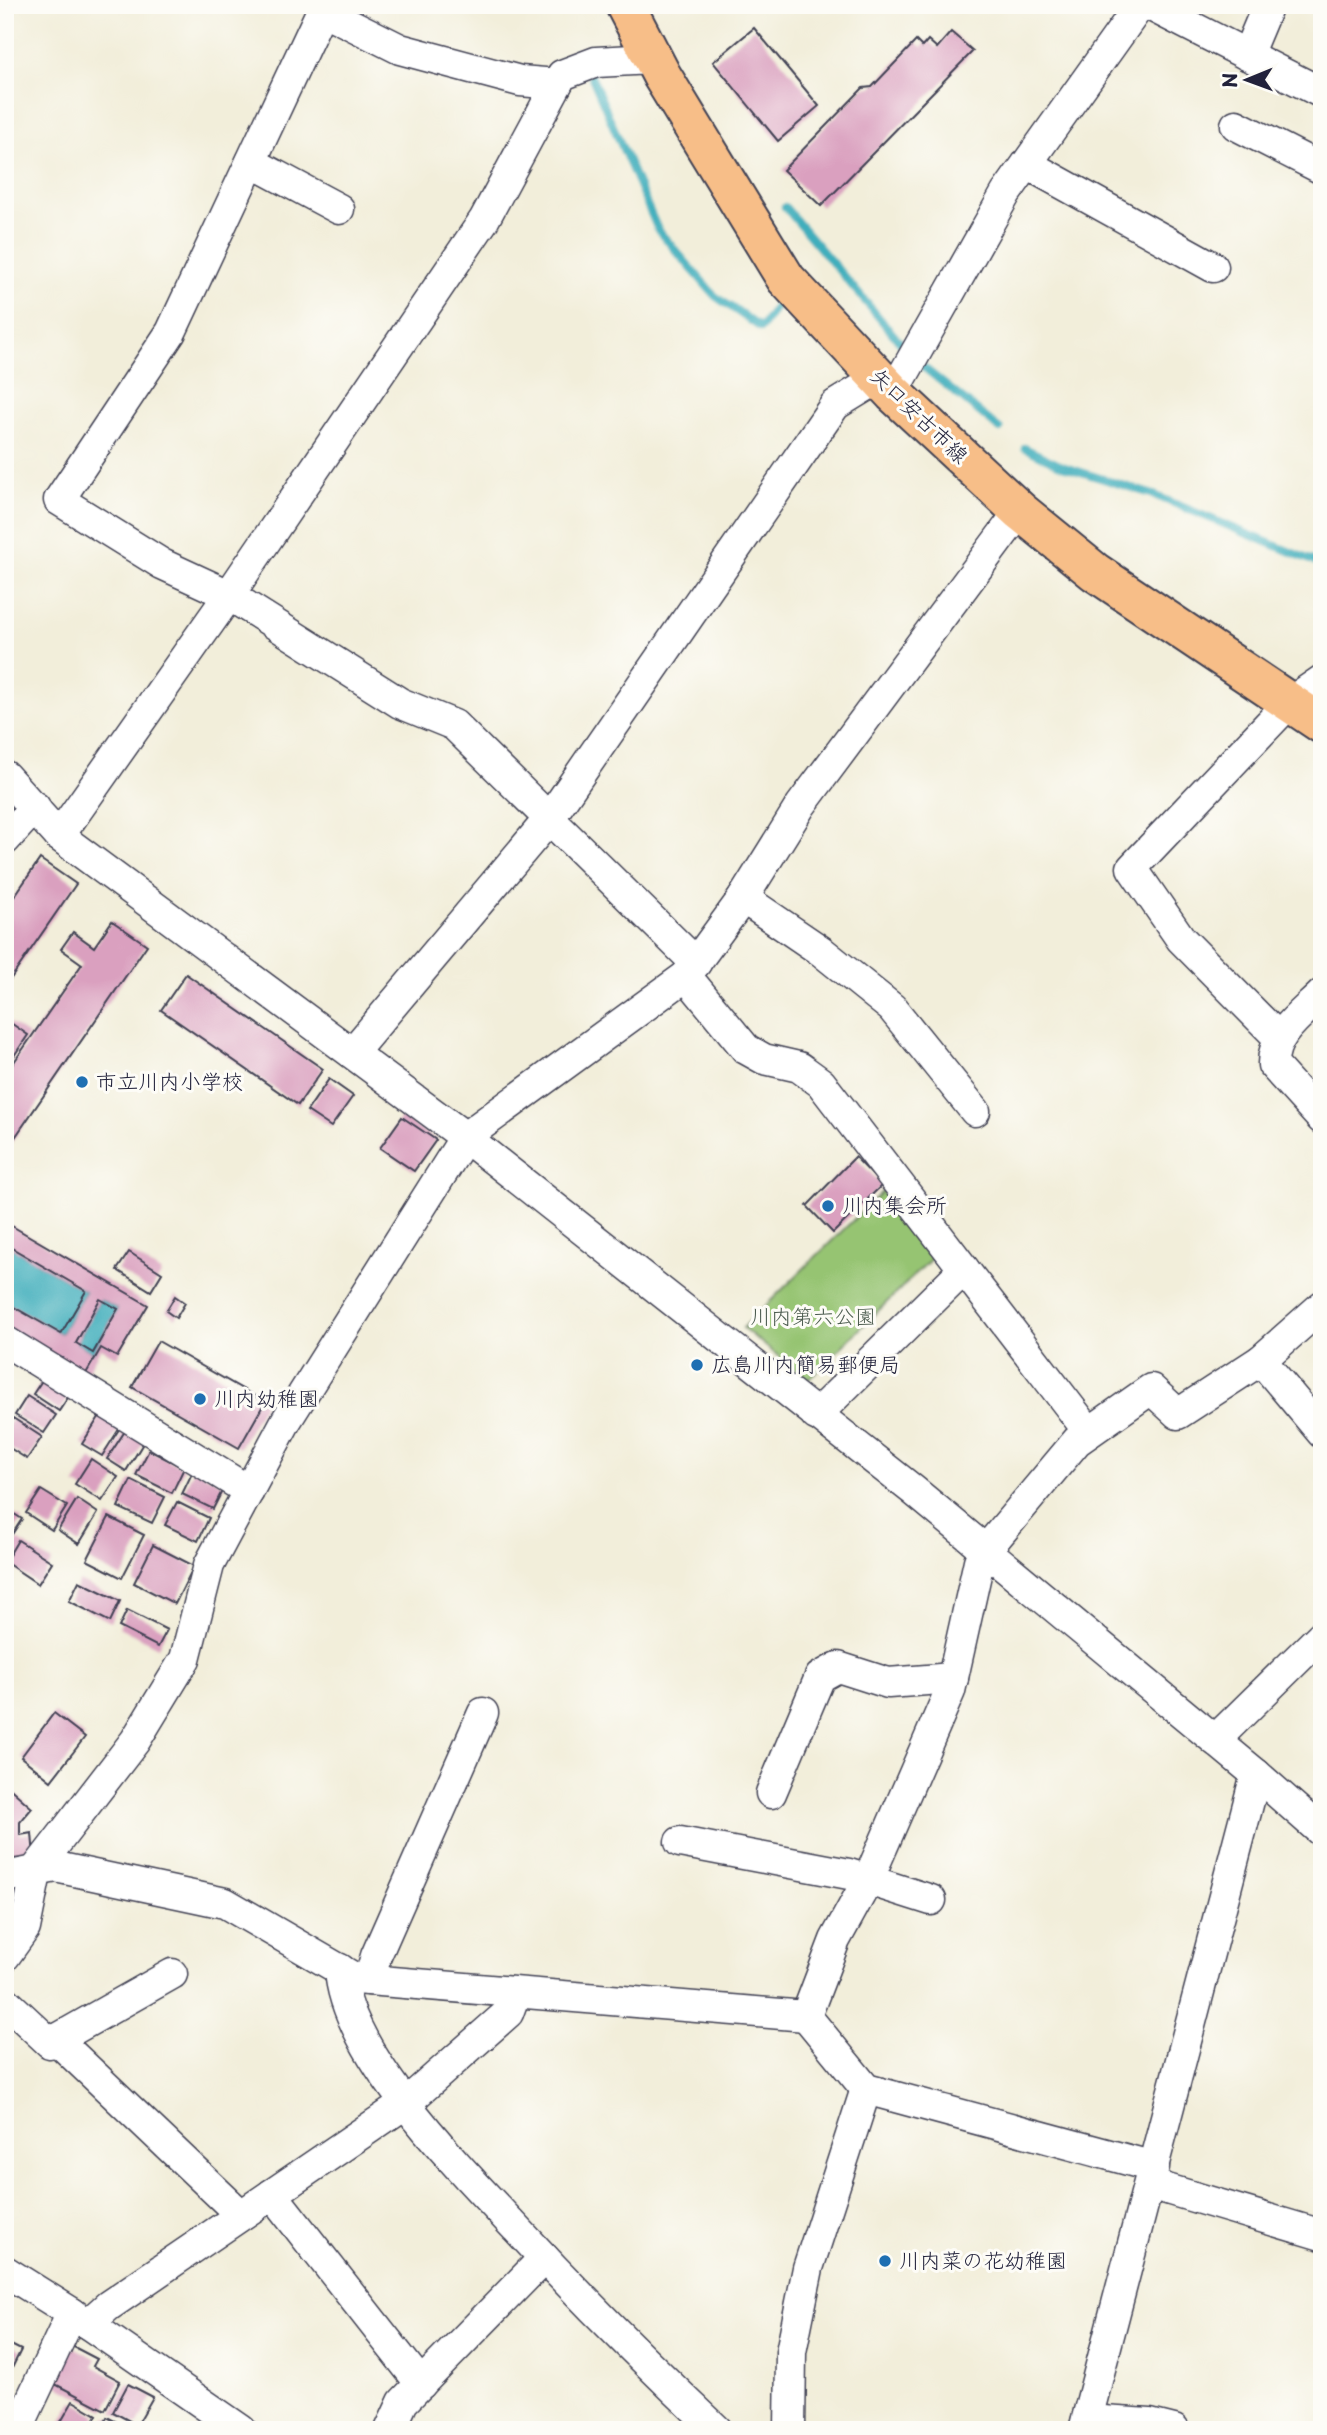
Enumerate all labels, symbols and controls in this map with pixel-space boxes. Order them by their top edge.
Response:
north arrow [1212,46,1282,116]
text: N [1215,73,1243,88]
street label: 矢口安古市線 [864,359,977,470]
place label: 市立川内小学校 [96,1064,243,1096]
marker: 市立川内小学校 [74,1074,90,1090]
place label: 川内集会所 [842,1188,947,1220]
marker: 川内集会所 [820,1198,836,1214]
park label: 川内第六公園 [750,1299,876,1331]
place label: 広島川内簡易郵便局 [711,1347,900,1379]
marker: 広島川内簡易郵便局 [689,1357,705,1373]
place label: 川内幼稚園 [214,1381,319,1413]
marker: 川内幼稚園 [192,1391,208,1407]
place label: 川内菜の花幼稚園 [899,2243,1067,2275]
marker: 川内菜の花幼稚園 [877,2253,893,2269]

